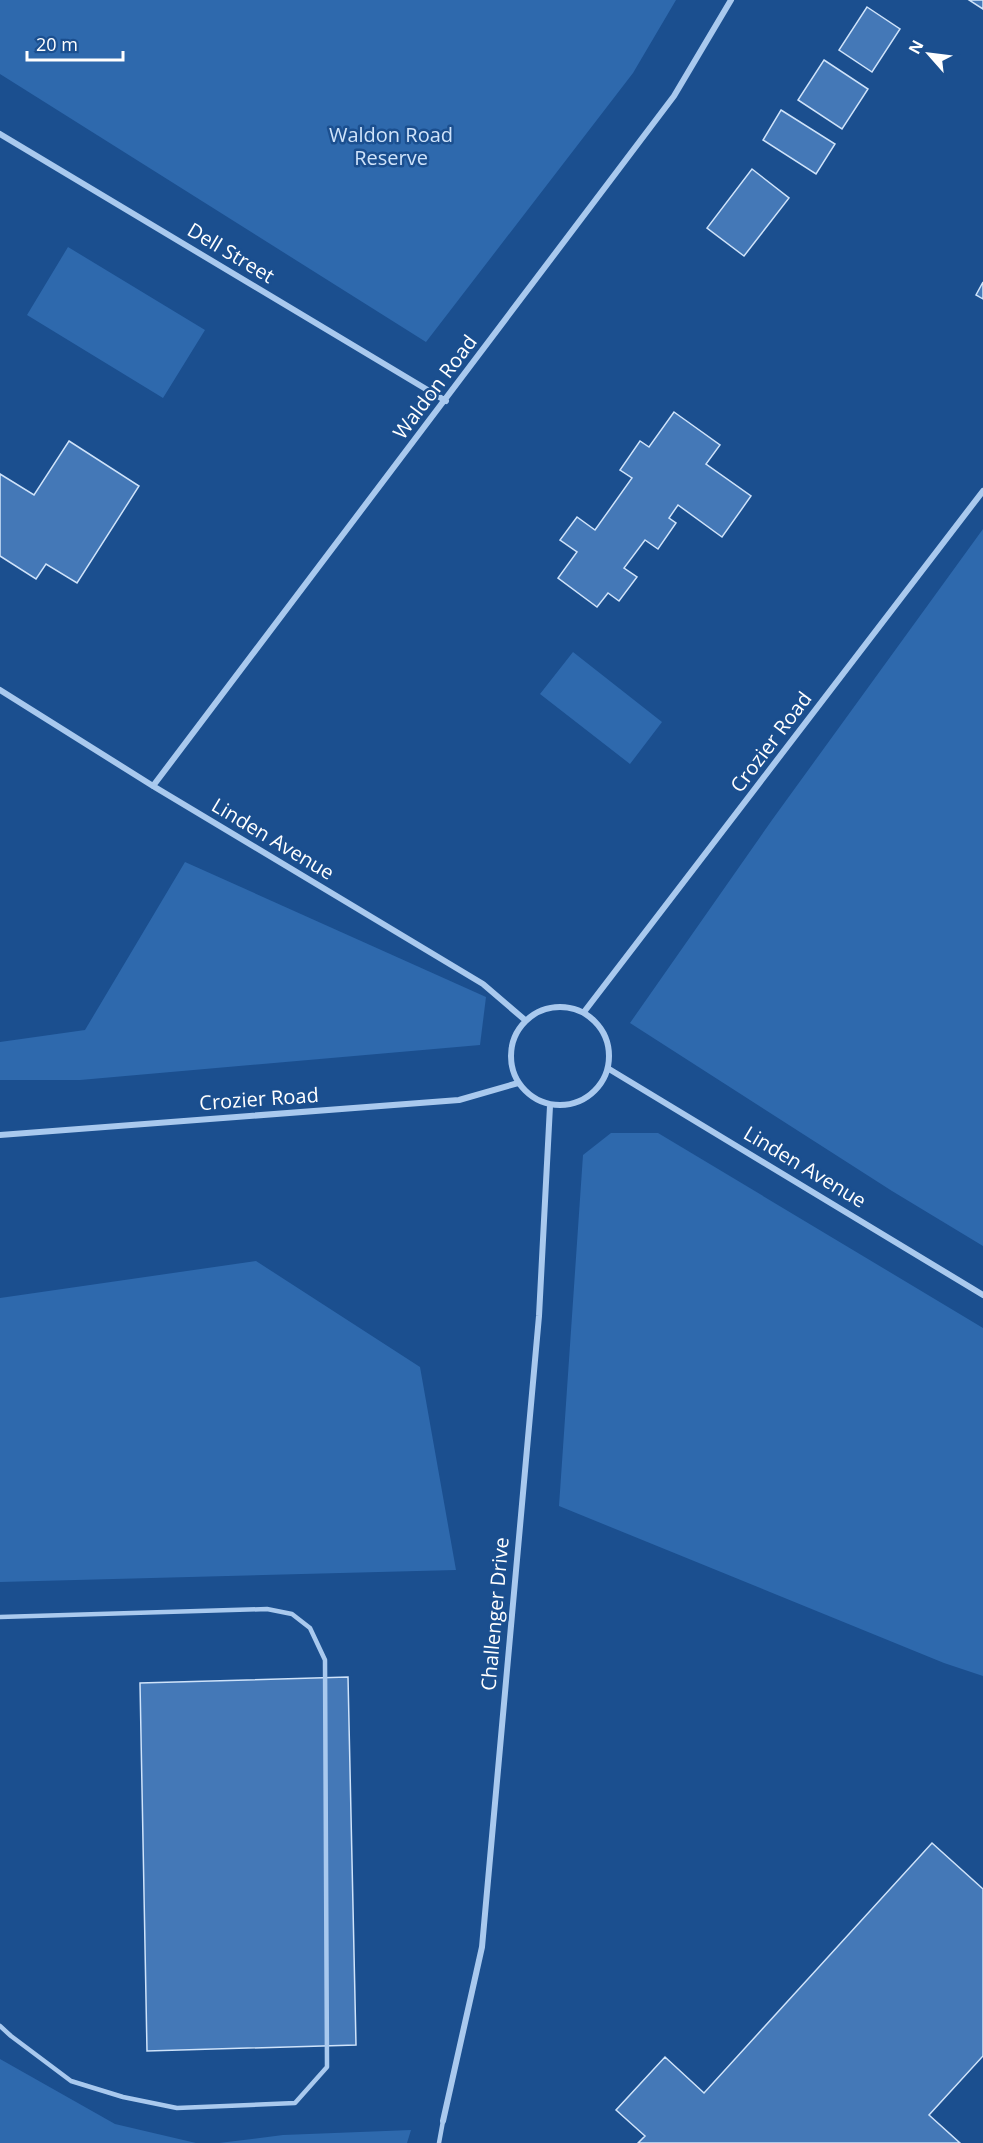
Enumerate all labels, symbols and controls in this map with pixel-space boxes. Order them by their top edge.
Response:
scale bar [27,24,123,62]
north arrow [899,24,959,84]
text: 20 m [36,32,78,56]
text: N [903,36,929,58]
park label: Waldon Road Reserve [329,121,453,171]
street label: Dell Street [183,216,280,289]
street label: Waldon Road [386,329,483,444]
street label: Crozier Road [724,686,817,798]
street label: Linden Avenue [207,791,339,886]
street label: Crozier Road [198,1081,320,1116]
street label: Linden Avenue [739,1119,871,1214]
street label: Challenger Drive [474,1536,515,1692]

